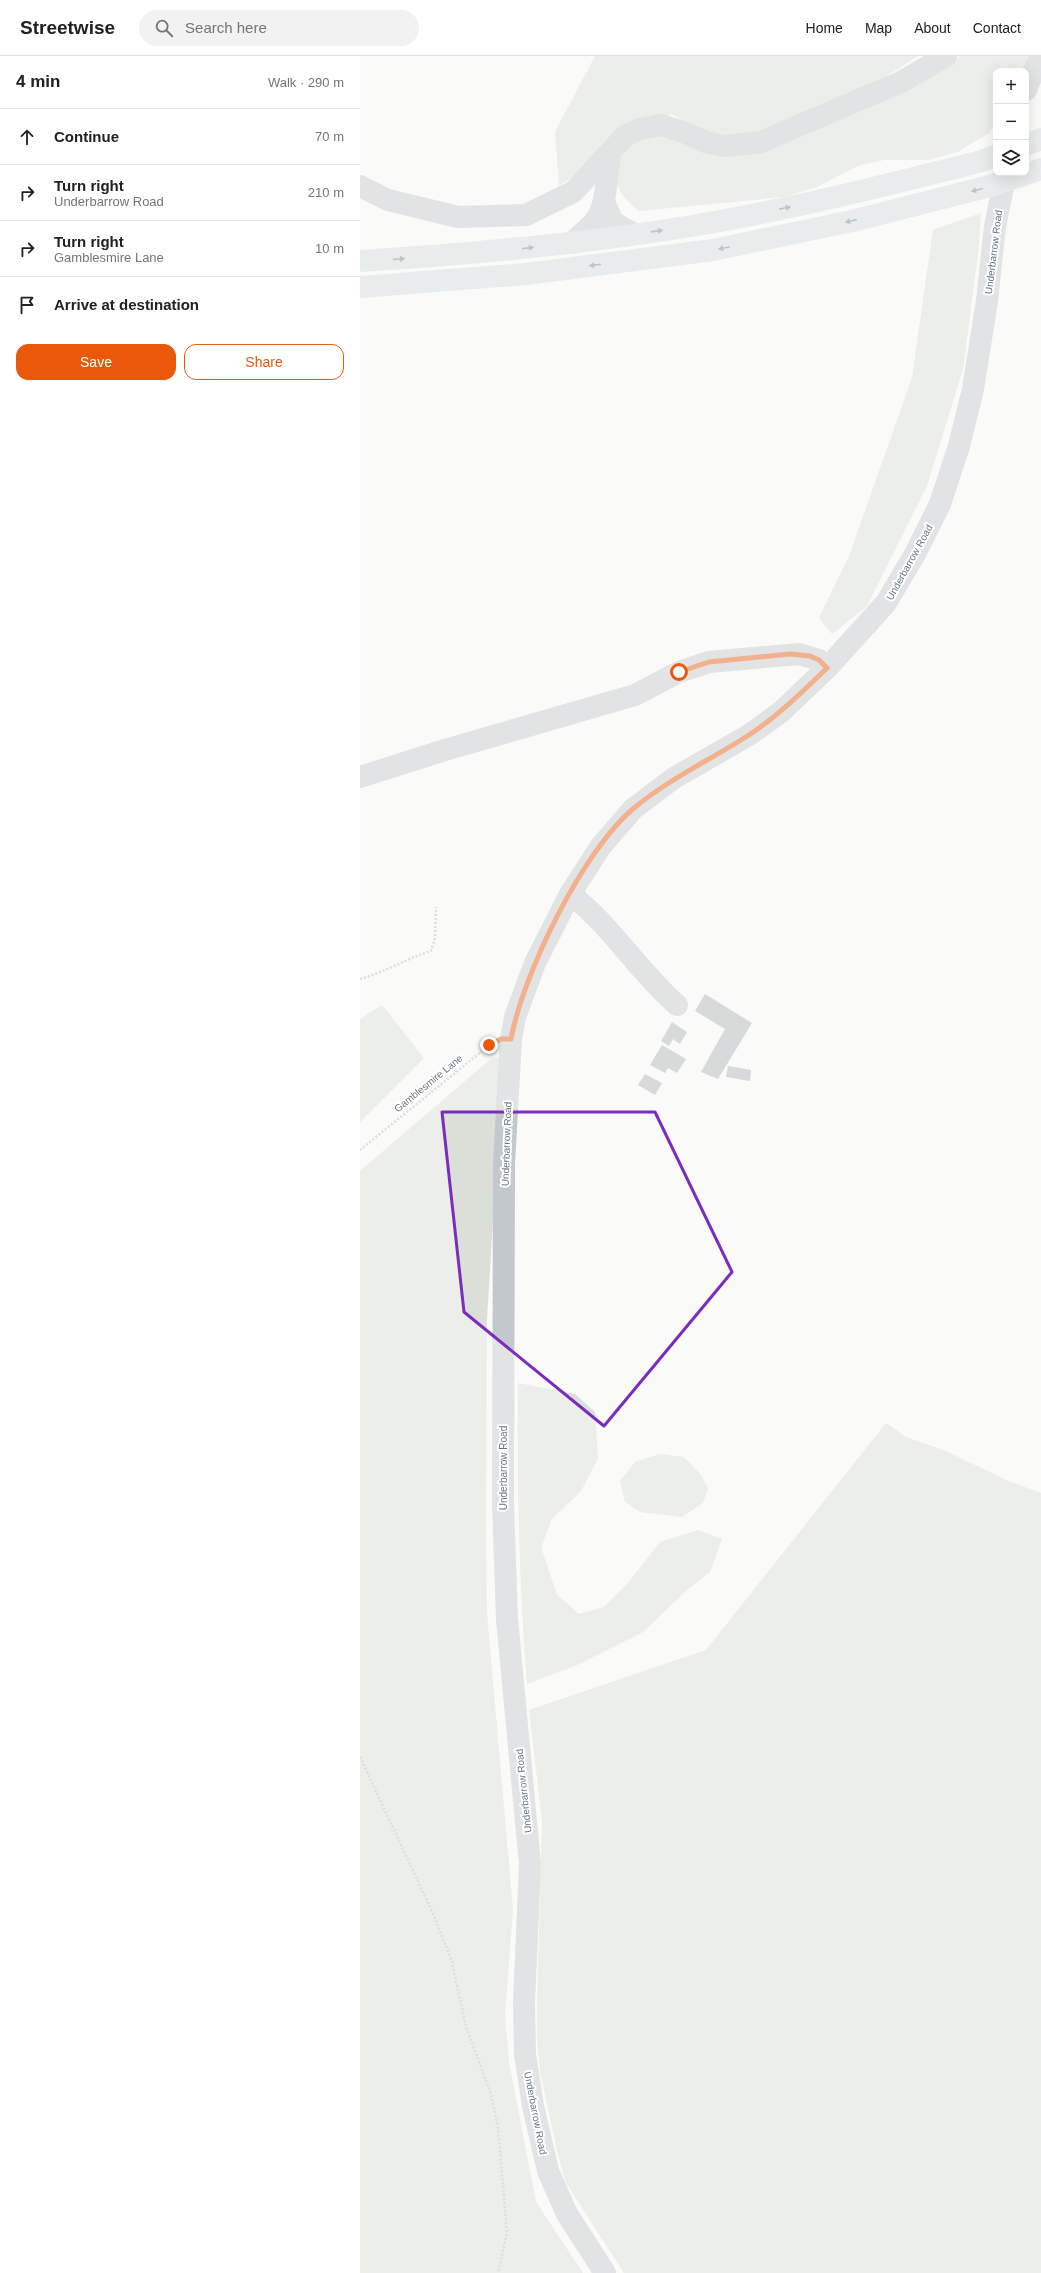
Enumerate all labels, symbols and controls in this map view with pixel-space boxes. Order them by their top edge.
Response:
search box [139,10,419,46]
text: Streetwise [20,17,115,38]
icon: search [153,17,175,39]
text: Search here [185,19,267,36]
text: Home [806,20,843,36]
text: Map [865,20,892,36]
text: About [914,20,951,36]
text: Contact [973,20,1021,36]
map controls [993,68,1029,176]
button: + [993,68,1029,104]
text: 4 min [16,72,60,91]
text: Walk · 290 m [268,75,344,90]
button: − [993,104,1029,140]
icon: ahead [16,126,38,148]
text: Continue [54,128,119,145]
text: 70 m [315,129,344,144]
button: layers [993,140,1029,176]
text: Turn right [54,177,124,194]
icon: right [16,182,38,204]
text: 210 m [308,185,344,200]
one-way arrow [971,187,984,193]
text: Underbarrow Road [54,194,164,209]
one-way arrow [779,204,791,210]
street label: Underbarrow Road [983,209,1004,295]
one-way arrow [845,219,857,225]
one-way arrow [651,228,663,234]
text: Turn right [54,233,124,250]
icon: right [16,238,38,260]
text: 10 m [315,241,344,256]
one-way arrow [522,245,534,251]
one-way arrow [718,246,730,252]
text: Gamblesmire Lane [54,250,164,265]
one-way arrow [393,255,405,262]
one-way arrow [589,262,601,268]
icon: arrive [16,294,38,316]
text: Arrive at destination [54,296,199,313]
button: Save [16,344,176,380]
button: Share [184,344,344,380]
street label: Underbarrow Road [884,523,935,602]
route start [670,663,688,681]
route end [480,1036,498,1054]
street label: Gamblesmire Lane [392,1052,465,1114]
street label: Underbarrow Road [500,1102,513,1186]
street label: Underbarrow Road [498,1426,509,1510]
street label: Underbarrow Road [514,1748,533,1834]
street label: Underbarrow Road [522,2071,549,2156]

